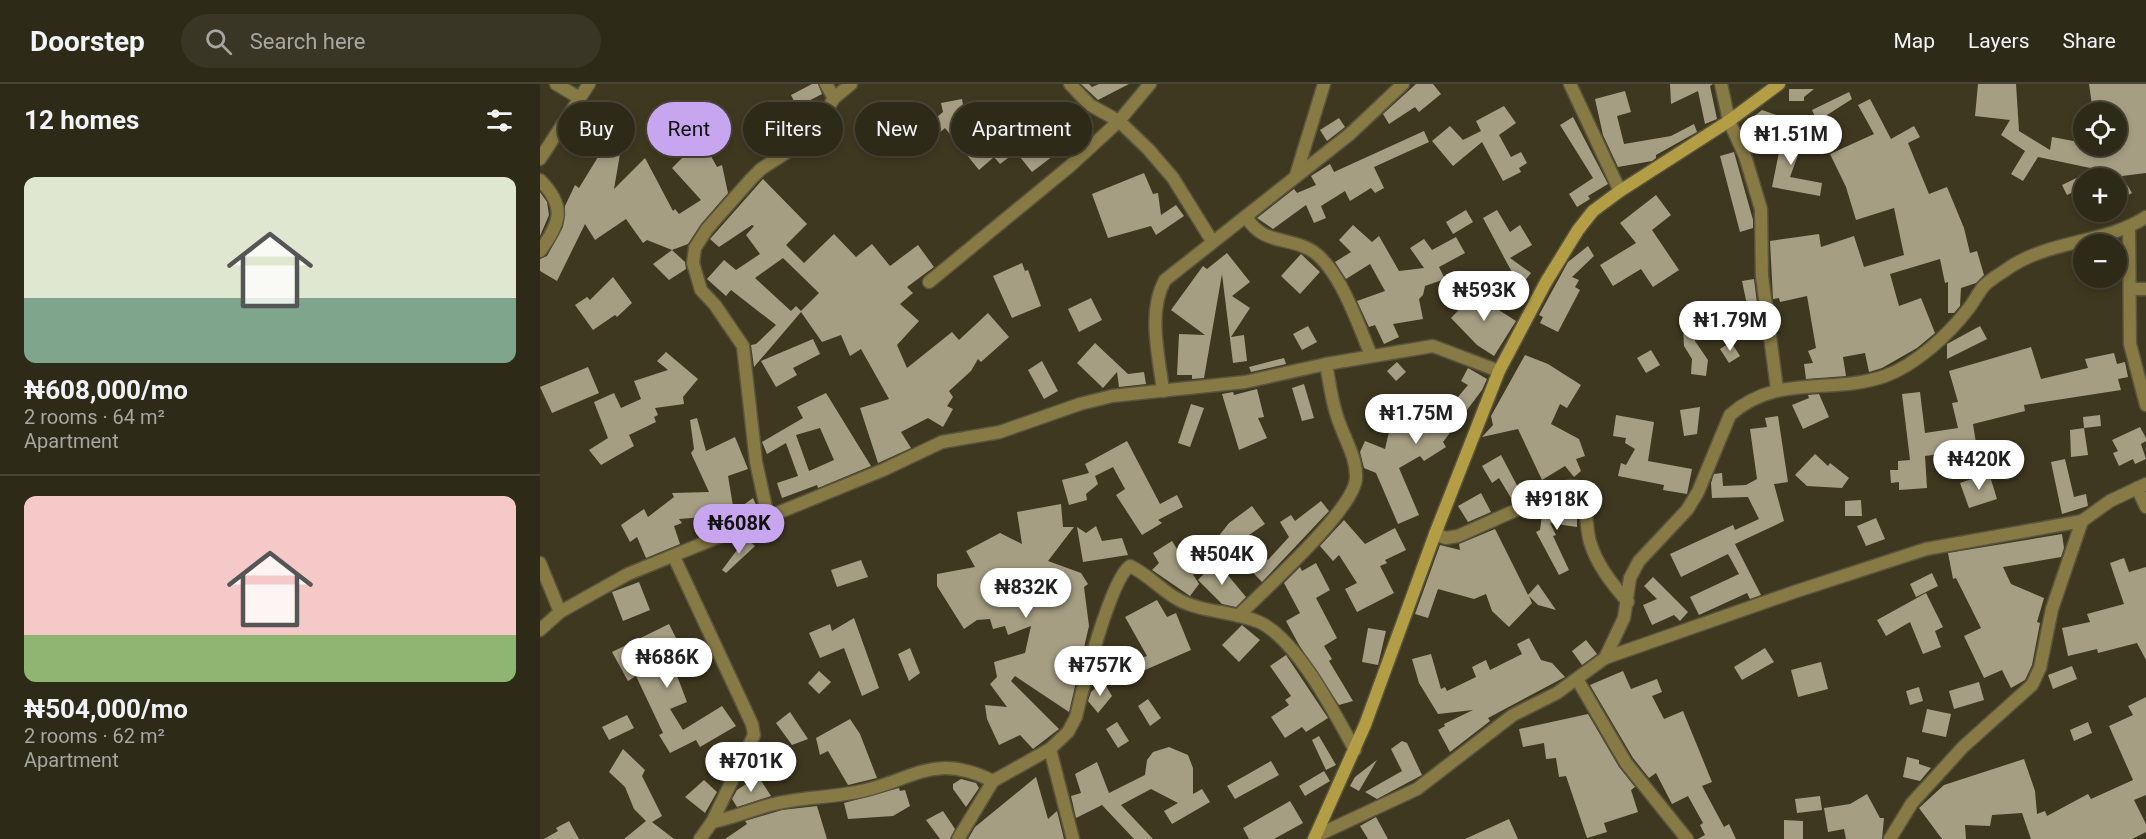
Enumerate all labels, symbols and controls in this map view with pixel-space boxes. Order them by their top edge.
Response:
search box [181,14,601,68]
text: Doorstep [30,25,145,58]
icon: search [202,25,235,58]
text: Search here [250,29,366,54]
text: Map [1893,29,1935,53]
text: Layers [1968,29,2029,53]
text: Share [2062,29,2116,53]
chip: Buy [558,102,635,156]
chip: Rent [647,102,731,156]
chip: Filters [743,102,843,156]
chip: New [855,102,939,156]
chip: Apartment [951,102,1092,156]
map controls [2073,102,2127,288]
button: locate [2073,102,2127,156]
icon: filters [483,104,516,137]
text: 12 homes [24,105,139,135]
pin: ₦1.51M [1742,115,1840,166]
text: ₦1.51M [1754,122,1828,146]
button: + [2073,168,2127,222]
icon: home [216,216,324,324]
button: − [2073,234,2127,288]
pin: ₦593K [1442,271,1526,322]
text: ₦593K [1452,278,1516,302]
pin: ₦1.79M [1681,301,1779,352]
text: ₦1.79M [1693,308,1767,332]
text: ₦608,000/mo [24,375,188,405]
pin: ₦1.75M [1367,394,1465,445]
text: ₦1.75M [1379,401,1453,425]
text: 2 rooms · 64 m² [24,405,165,429]
text: Apartment [24,429,119,453]
pin: ₦420K [1937,440,2021,491]
text: ₦420K [1947,447,2011,471]
pin: ₦918K [1515,480,1599,531]
text: ₦918K [1525,487,1589,511]
pin: ₦608K [697,504,781,555]
text: ₦608K [707,511,771,535]
icon: home [216,535,324,643]
pin: ₦504K [1180,535,1264,586]
text: ₦504K [1190,542,1254,566]
pin: ₦832K [984,568,1068,619]
text: ₦832K [994,575,1058,599]
pin: ₦686K [625,638,709,689]
text: ₦686K [635,645,699,669]
pin: ₦757K [1058,646,1142,697]
text: ₦757K [1068,653,1132,677]
text: ₦504,000/mo [24,694,188,724]
text: 2 rooms · 62 m² [24,724,165,748]
pin: ₦701K [709,742,793,793]
text: Apartment [24,748,119,772]
text: ₦701K [719,749,783,773]

